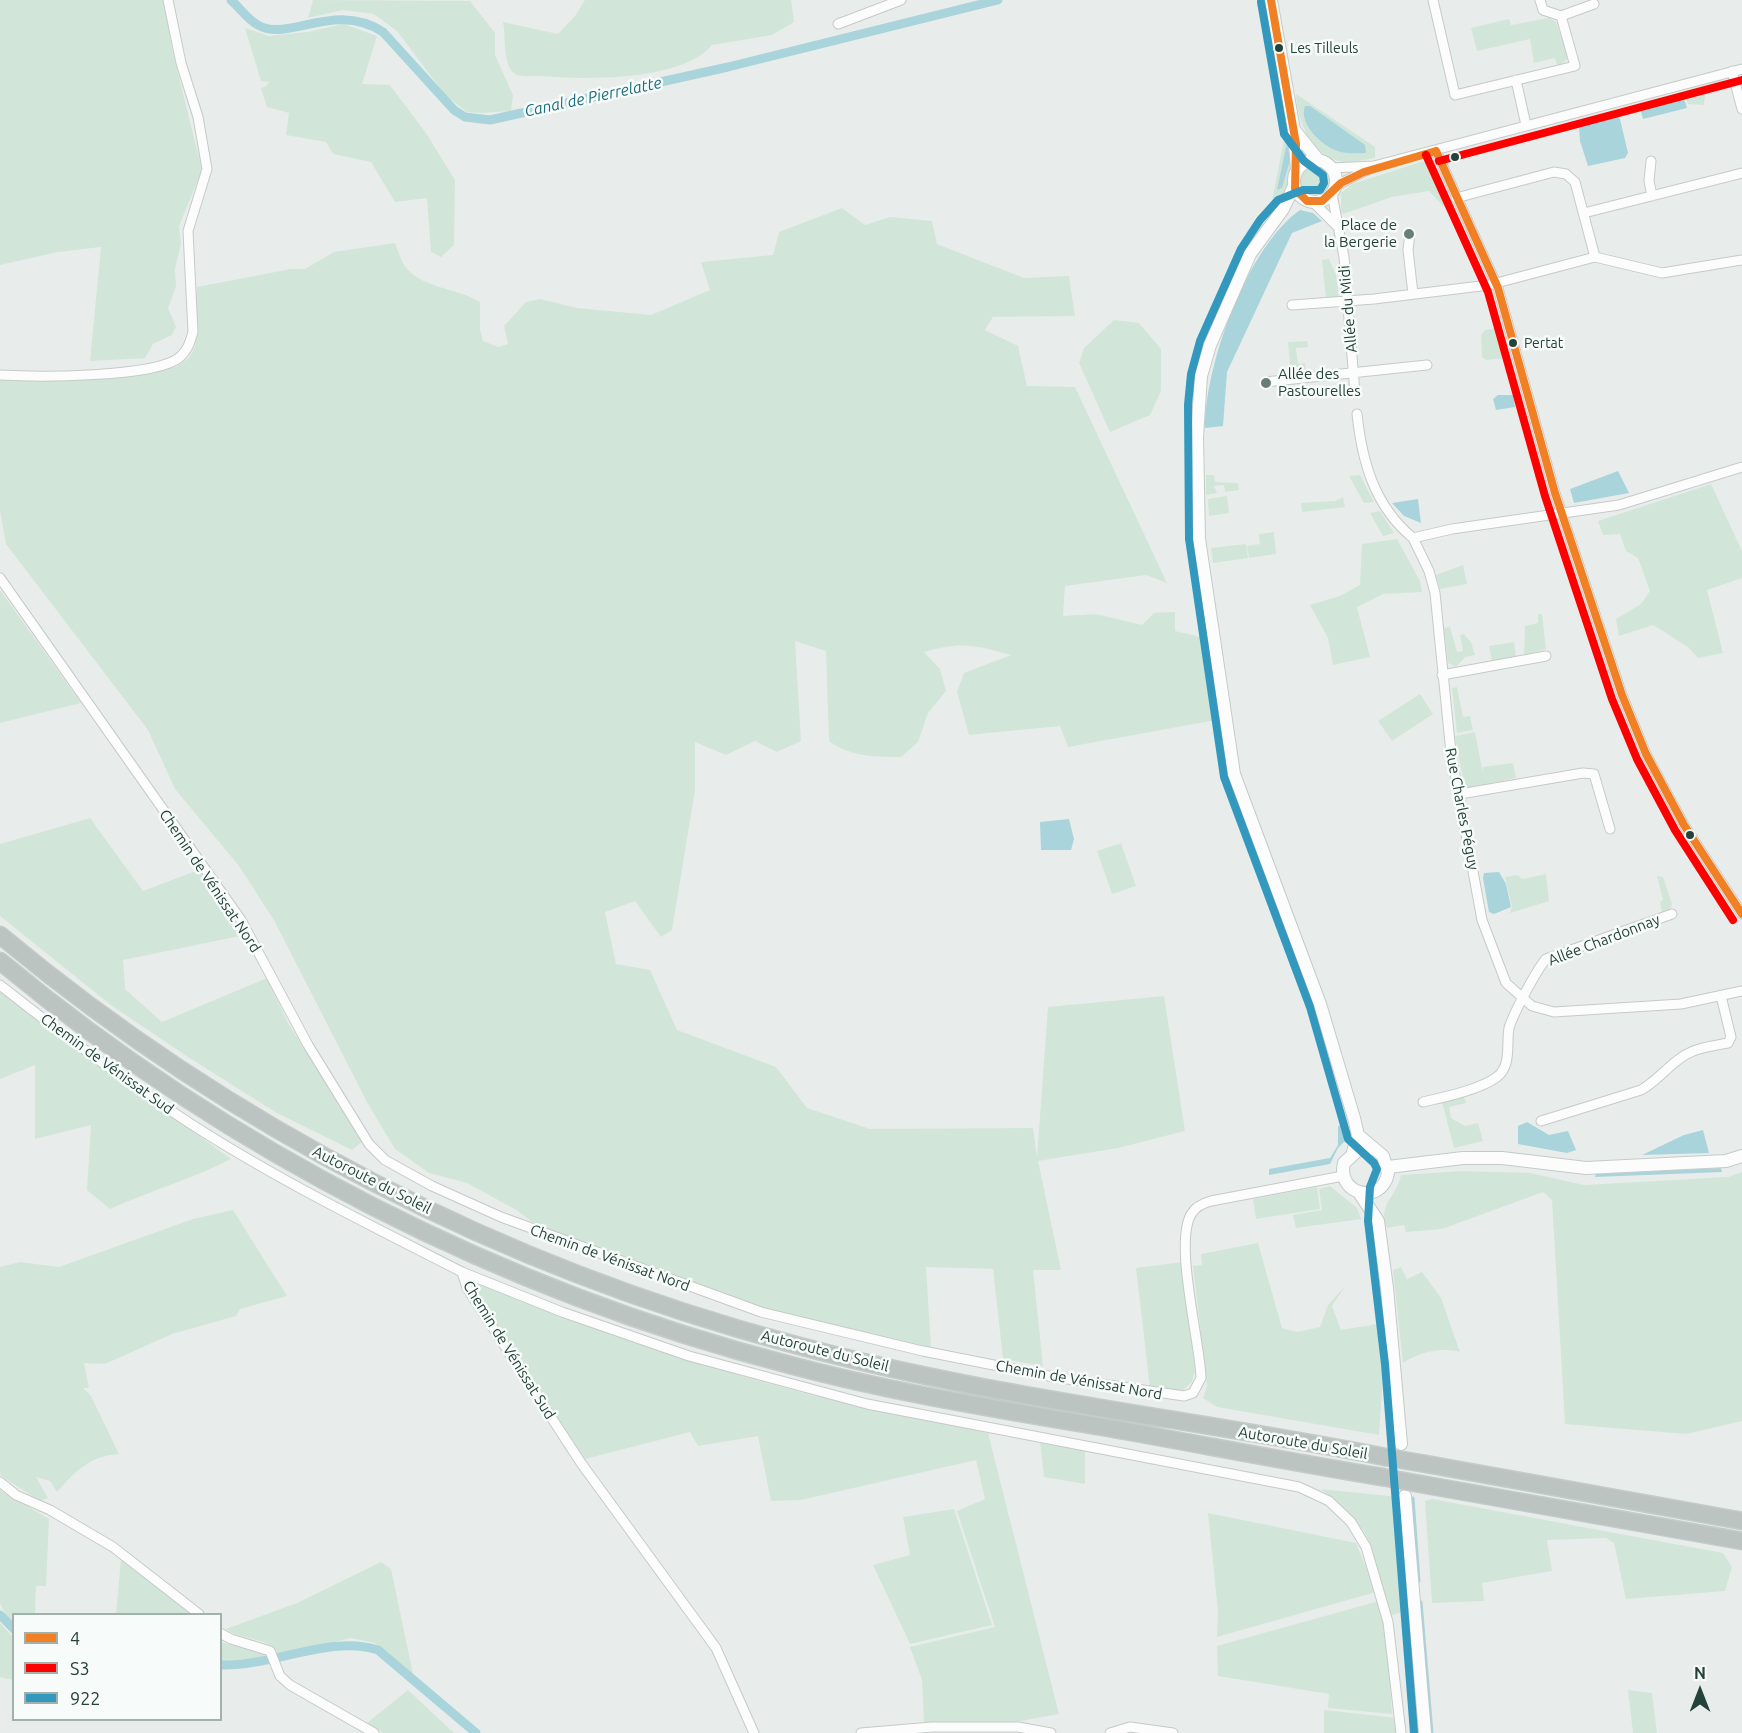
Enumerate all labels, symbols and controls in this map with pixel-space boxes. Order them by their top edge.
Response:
place label: Les Tilleuls [1290,40,1358,56]
marker: Les Tilleuls [1273,42,1285,54]
water label: Canal de Pierrelatte [523,73,663,121]
unlabelled marker [1449,151,1461,163]
place label: Place de la Bergerie [1324,216,1397,251]
marker: Place de la Bergerie [1402,227,1416,241]
street label: Allée du Midi [1335,265,1361,353]
place label: Pertat [1524,335,1563,351]
marker: Pertat [1507,337,1519,349]
place label: Allée des Pastourelles [1278,365,1361,400]
marker: Allée des Pastourelles [1259,376,1273,390]
street label: Rue Charles Péguy [1441,746,1483,872]
street label: Chemin de Vénissat Nord [155,806,265,956]
unlabelled marker [1684,829,1696,841]
street label: Allée Chardonnay [1546,910,1662,970]
street label: Chemin de Vénissat Sud [37,1010,177,1118]
street label: Autoroute du Soleil [310,1142,434,1218]
street label: Chemin de Vénissat Nord [528,1221,692,1295]
street label: Chemin de Vénissat Sud [459,1277,559,1423]
street label: Autoroute du Soleil [759,1326,891,1376]
street label: Chemin de Vénissat Nord [994,1356,1164,1404]
street label: Autoroute du Soleil [1237,1423,1369,1463]
legend [12,1613,222,1721]
text: 4 [70,1628,80,1648]
text: S3 [70,1658,90,1678]
north arrow [1670,1661,1730,1721]
text: N [1694,1664,1706,1682]
text: 922 [70,1688,100,1708]

